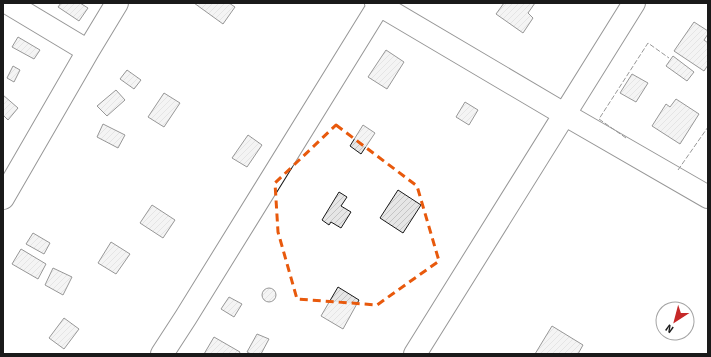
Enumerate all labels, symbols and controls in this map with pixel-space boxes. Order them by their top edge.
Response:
north arrow [655,301,695,341]
text: N [662,320,677,337]

